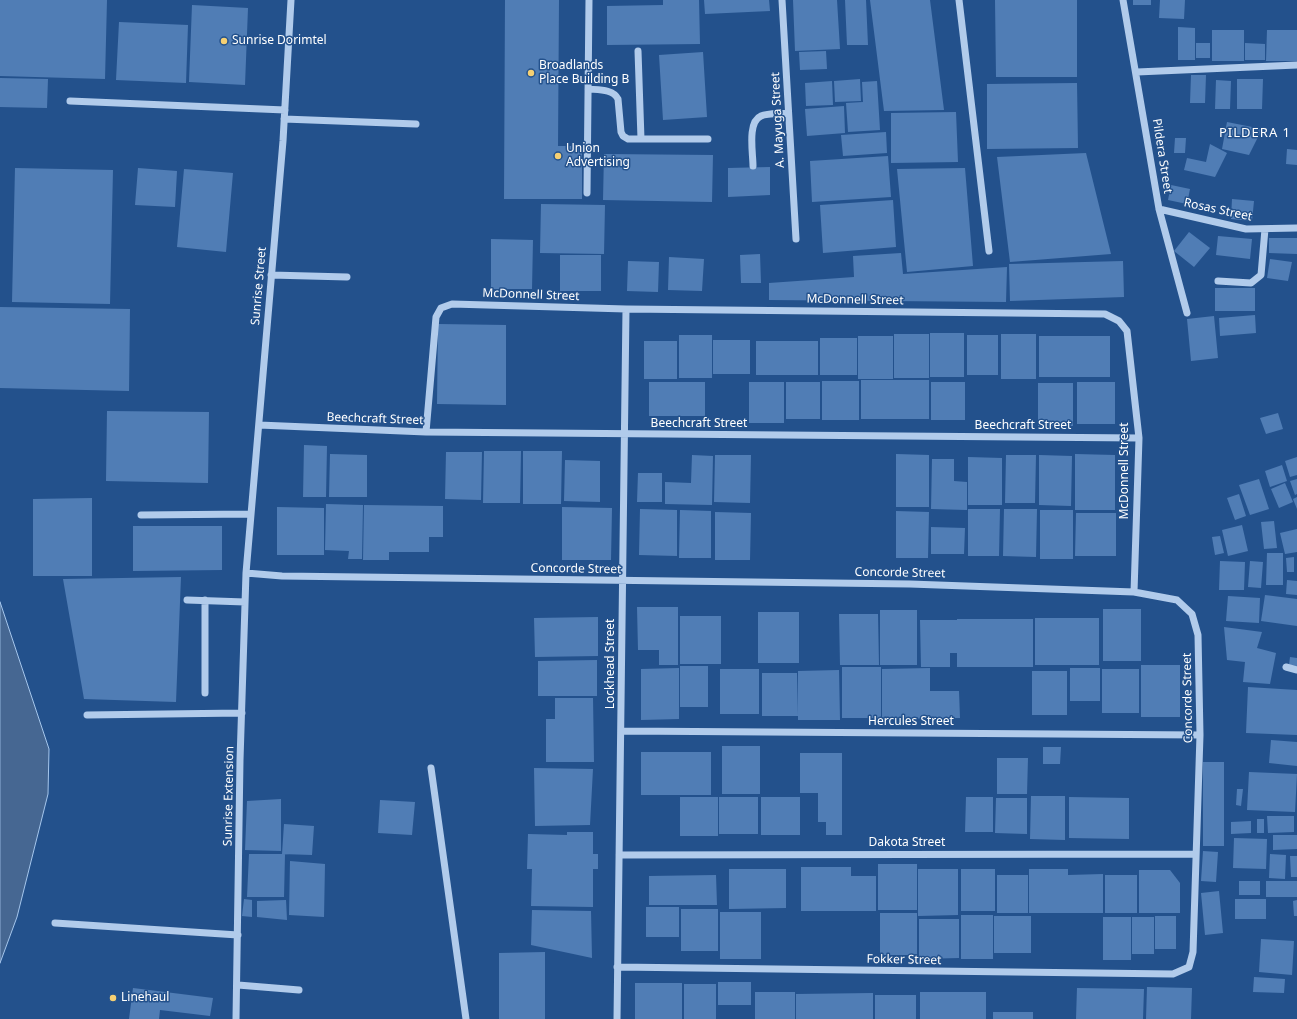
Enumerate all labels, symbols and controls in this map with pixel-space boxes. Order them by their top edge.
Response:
place label: Sunrise Dorimtel [232,34,327,48]
marker: Sunrise Dorimtel [219,36,229,46]
place label: Broadlands Place Building B [539,59,629,87]
marker: Broadlands Place Building B [526,68,536,78]
street label: A. Mayuga Street [768,72,788,168]
street label: Pildera Street [1149,118,1175,194]
district label: PILDERA 1 [1219,125,1291,141]
place label: Union Advertising [566,142,630,170]
marker: Union Advertising [553,151,563,161]
street label: Rosas Street [1182,196,1254,224]
street label: Sunrise Street [248,246,270,326]
street label: McDonnell Street [482,286,580,304]
street label: McDonnell Street [806,292,904,308]
street label: Beechcraft Street [326,410,424,428]
street label: Beechcraft Street [651,417,747,431]
street label: Beechcraft Street [975,419,1071,433]
street label: McDonnell Street [1118,422,1132,520]
street label: Concorde Street [530,561,622,577]
street label: Concorde Street [854,565,946,581]
street label: Lockhead Street [604,619,618,709]
street label: Concorde Street [1180,652,1196,744]
street label: Hercules Street [868,715,954,729]
street label: Sunrise Extension [221,746,237,846]
street label: Dakota Street [869,836,945,850]
street label: Fokker Street [867,952,941,968]
place label: Linehaul [121,991,169,1005]
marker: Linehaul [108,993,118,1003]

